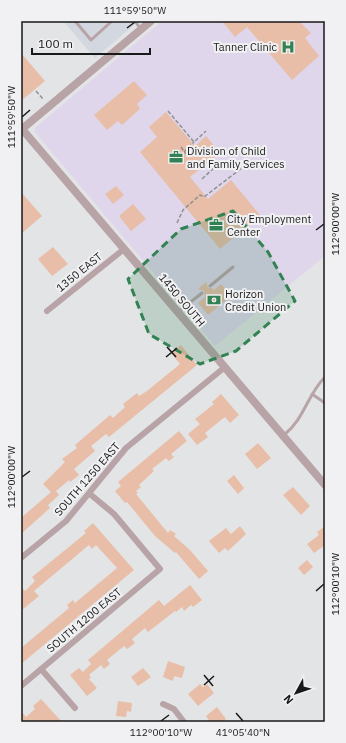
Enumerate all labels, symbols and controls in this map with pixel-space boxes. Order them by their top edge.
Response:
text: 111°59'50"W [104,4,166,17]
scale bar [32,30,150,56]
text: 100 m [38,36,73,51]
hospital icon: Tanner Clinic [280,39,296,55]
place label: Tanner Clinic [213,40,277,54]
text: 111°59'50"W [5,86,18,148]
place label: Division of Child and Family Services [187,144,285,171]
office icon: Division of Child and Family Services [168,149,184,165]
text: 112°00'00"W [329,193,342,255]
place label: City Employment Center [227,212,311,239]
office icon: City Employment Center [208,217,224,233]
street label: 1350 EAST [53,249,105,295]
street label: 1450 SOUTH [156,271,208,329]
place label: Horizon Credit Union [225,287,286,314]
bank icon: Horizon Credit Union [206,292,222,308]
street label: SOUTH 1250 EAST [51,439,123,519]
text: 112°00'00"W [5,446,18,508]
text: 112°00'10"W [329,553,342,615]
street label: SOUTH 1200 EAST [44,584,125,655]
north arrow [276,673,316,713]
text: N [280,692,296,707]
text: 112°00'10"W [130,726,192,739]
text: 41°05'40"N [216,726,270,739]

